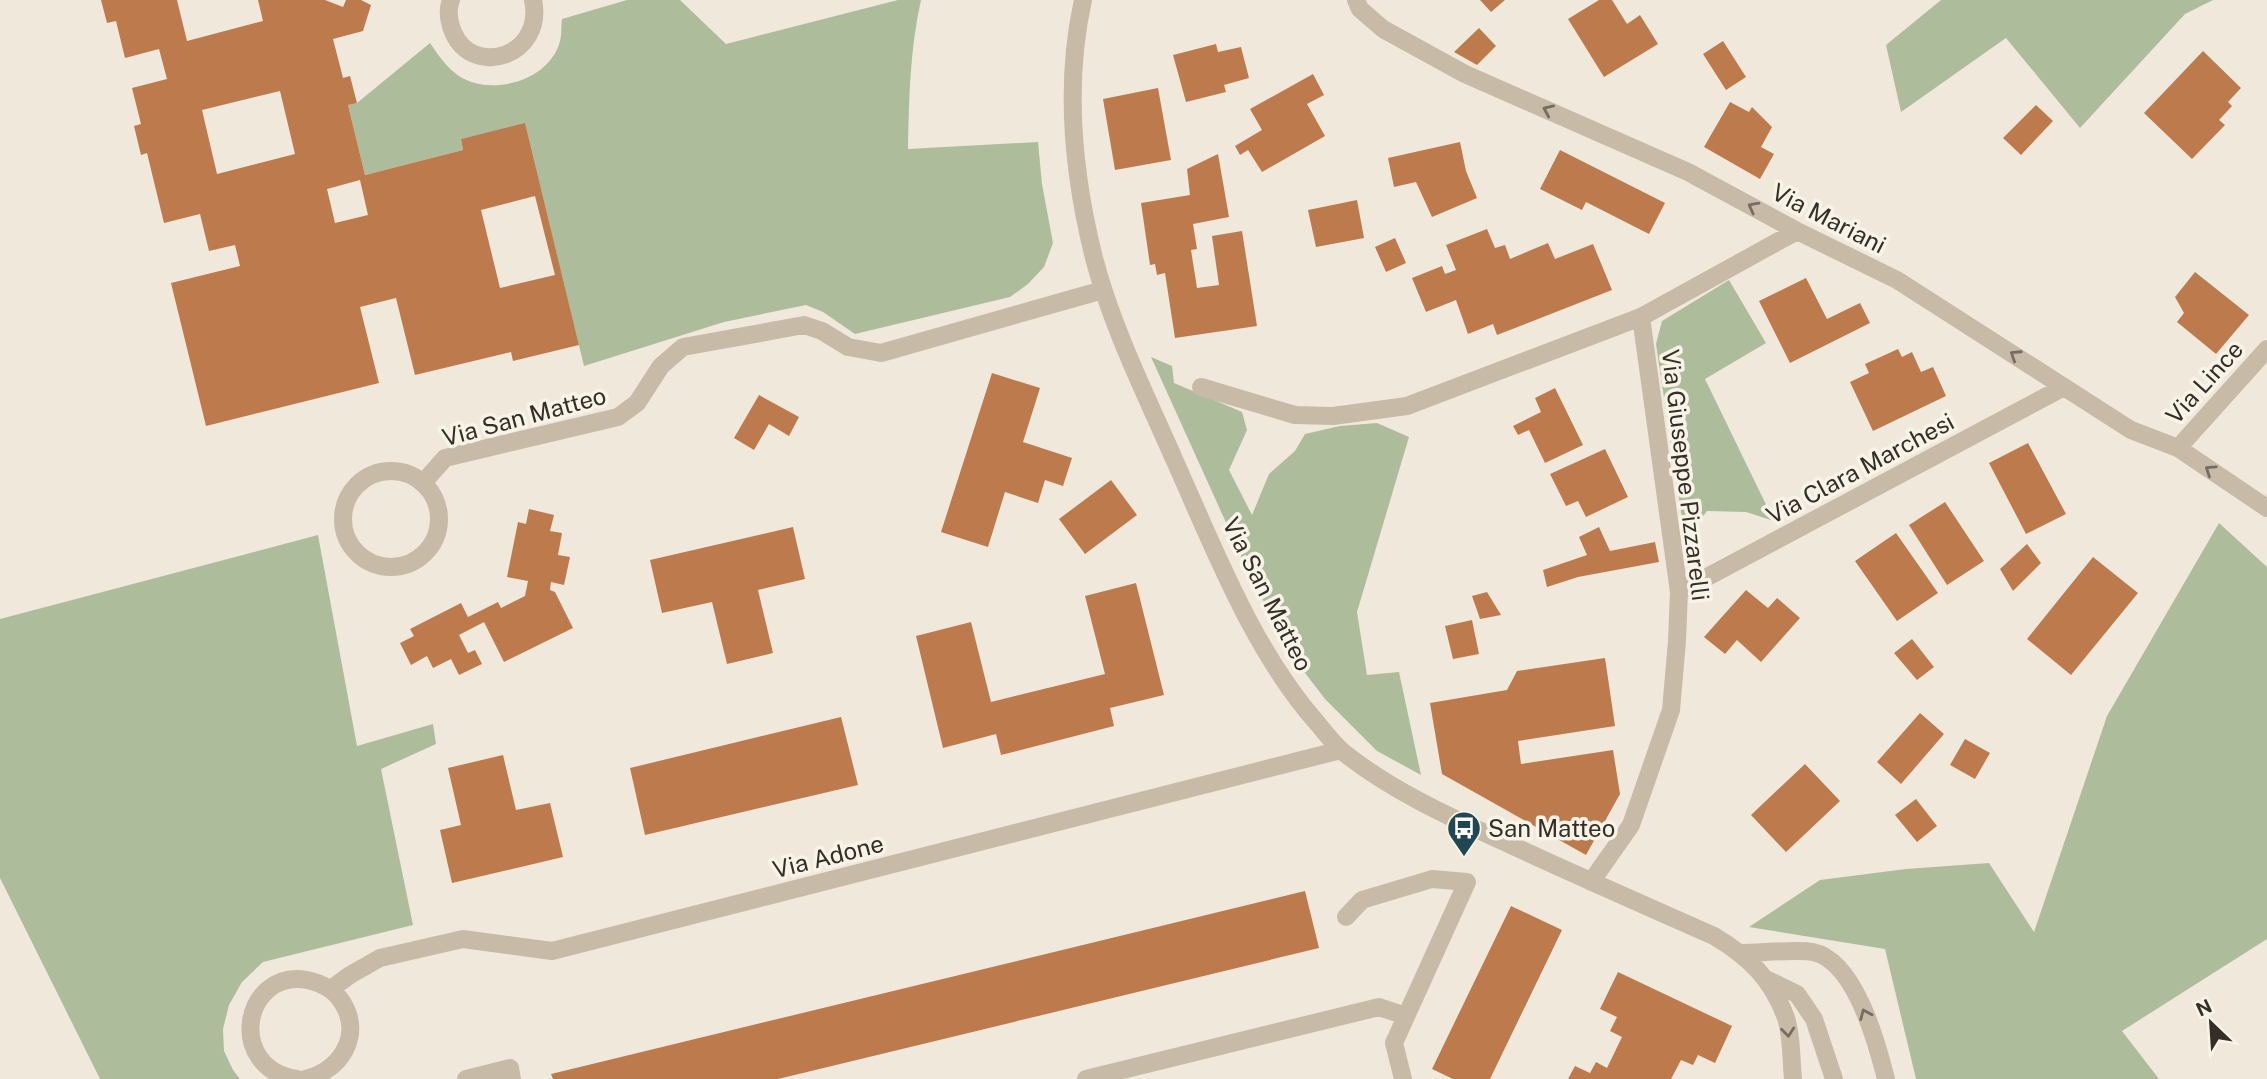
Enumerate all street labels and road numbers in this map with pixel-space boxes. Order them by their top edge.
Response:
street label: Via Mariani [1767,177,1891,259]
street label: Via Lince [2160,335,2248,429]
street label: Via Giuseppe Pizzarelli [1657,348,1715,602]
street label: Via San Matteo [439,381,609,451]
street label: Via Clara Marchesi [1762,407,1958,529]
street label: Via San Matteo [1217,513,1319,675]
street label: Via Adone [770,829,886,883]

